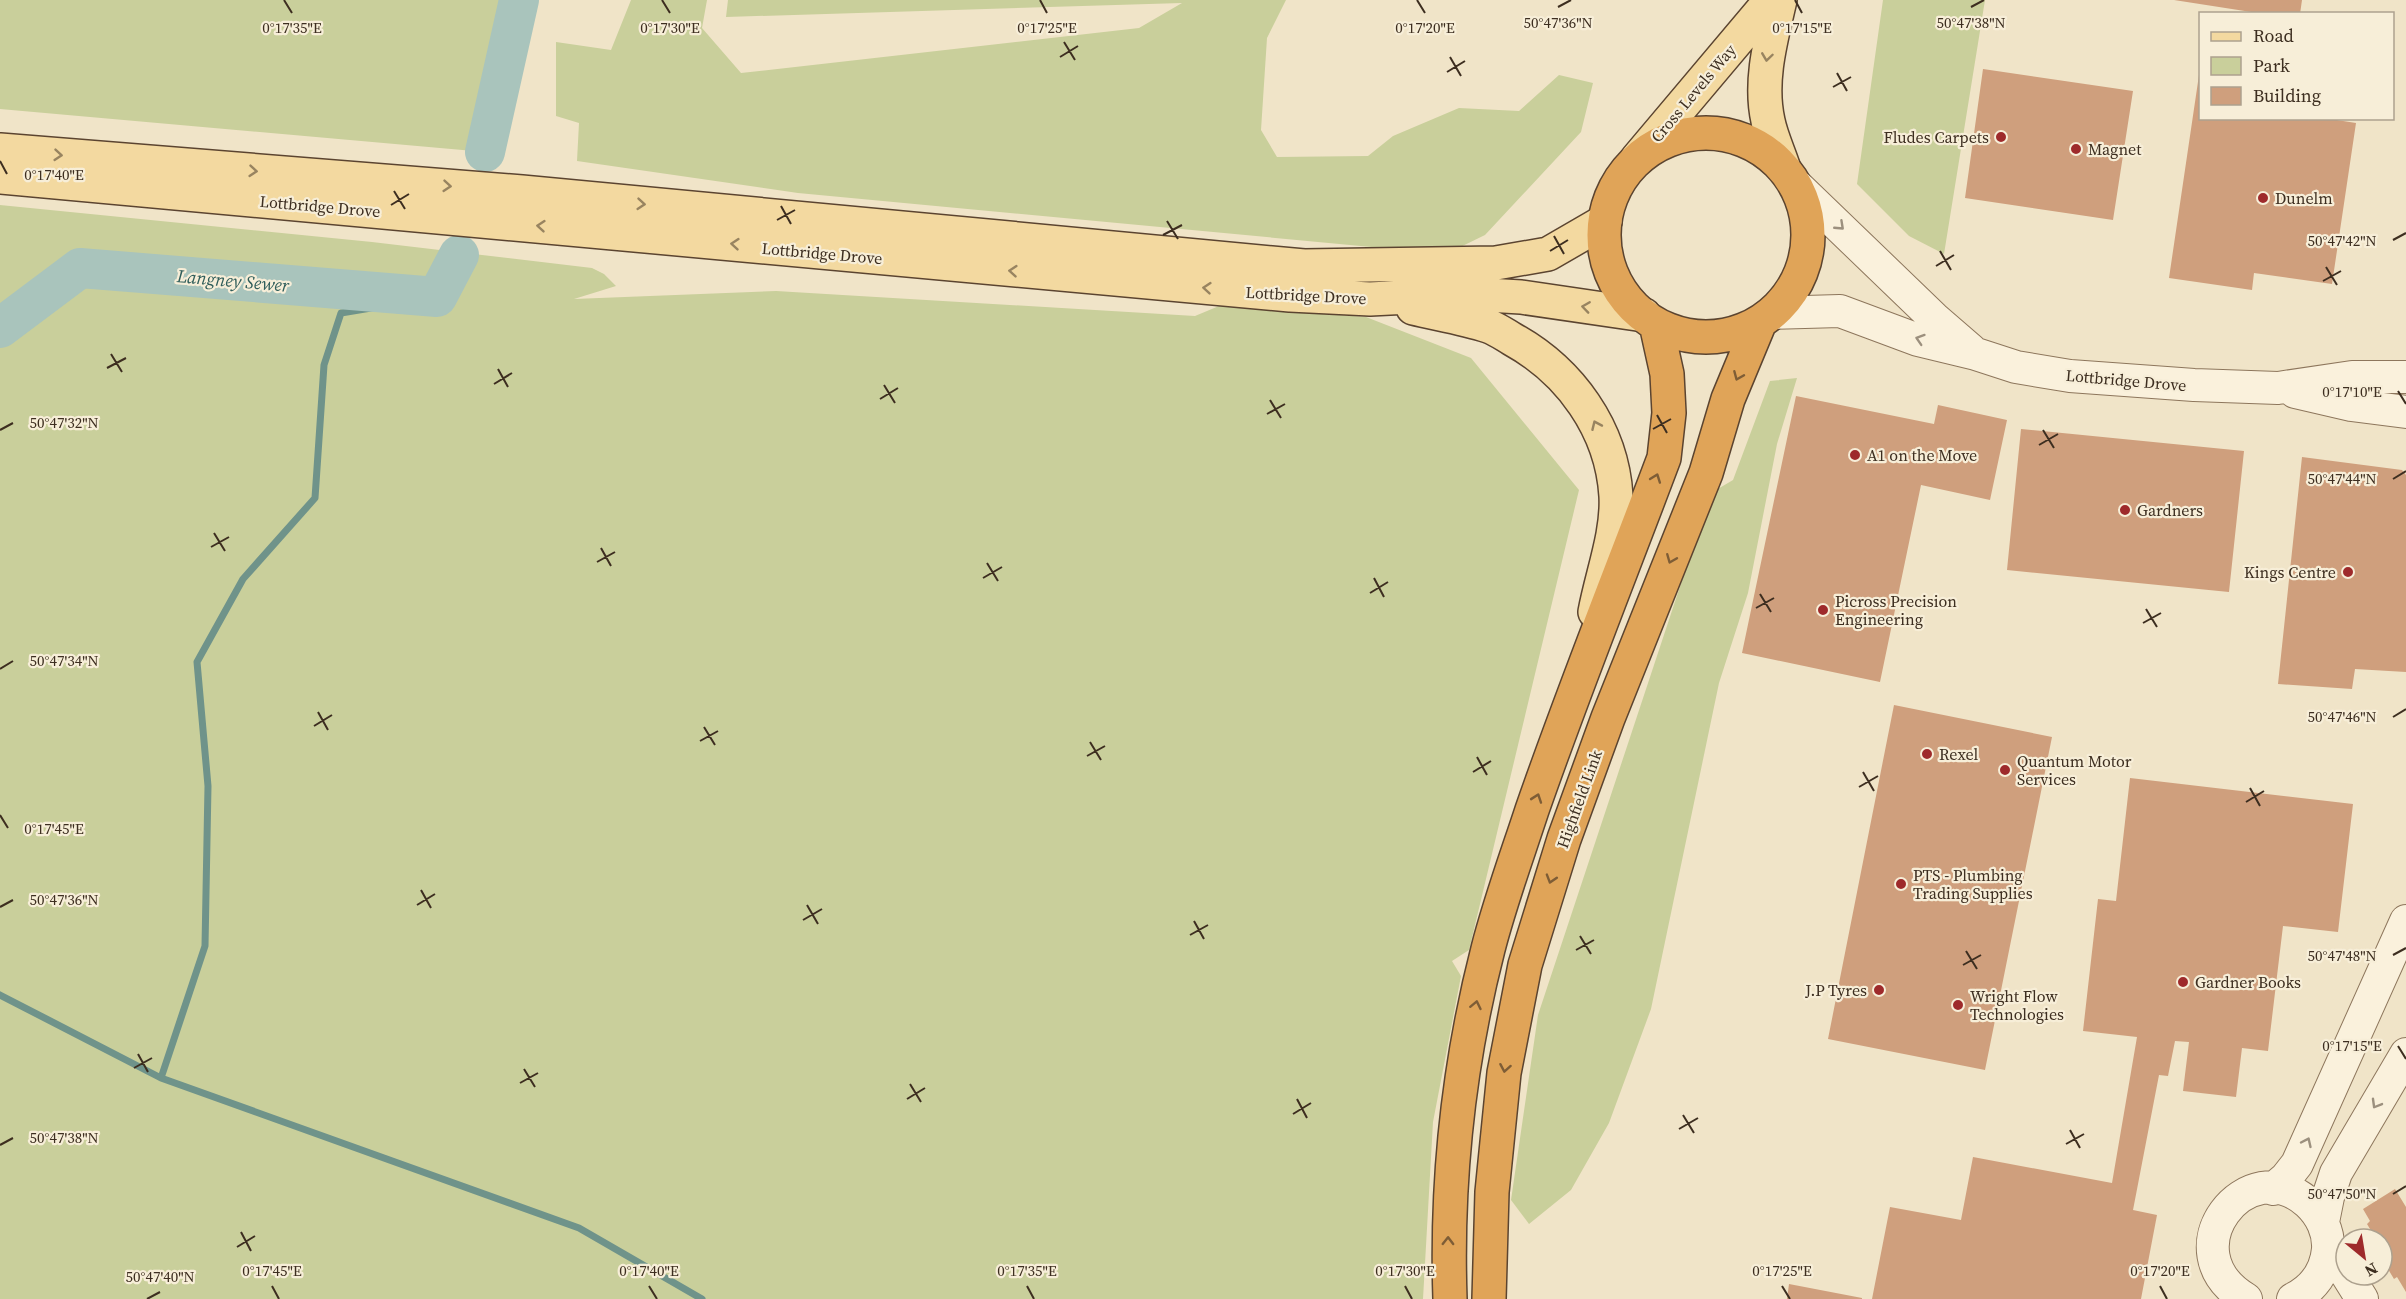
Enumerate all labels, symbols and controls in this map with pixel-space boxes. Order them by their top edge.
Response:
text: 50°47'36"N [1523,12,1593,33]
text: 50°47'38"N [1936,12,2006,33]
legend [2199,12,2394,120]
text: 0°17'35"E [262,17,322,38]
text: 0°17'30"E [640,17,700,38]
text: 0°17'25"E [1017,17,1077,38]
text: 0°17'20"E [1395,17,1455,38]
text: 0°17'15"E [1772,17,1832,38]
text: Road [2253,23,2294,48]
street label: Cross Levels Way [1645,39,1741,147]
one-way arrow [1762,52,1774,62]
text: Park [2253,53,2290,78]
text: Building [2253,83,2321,108]
place label: Fludes Carpets [1883,126,1989,148]
marker: Fludes Carpets [1994,130,2008,144]
place label: Magnet [2088,138,2142,160]
marker: Magnet [2069,142,2083,156]
one-way arrow [54,148,63,161]
text: 0°17'40"E [24,164,84,185]
one-way arrow [248,164,257,177]
one-way arrow [443,180,452,193]
place label: Dunelm [2275,187,2333,209]
street label: Lottbridge Drove [259,190,381,222]
marker: Dunelm [2256,191,2270,205]
one-way arrow [637,197,646,210]
one-way arrow [1833,219,1843,230]
one-way arrow [536,220,545,233]
text: 50°47'42"N [2307,230,2377,251]
street label: Lottbridge Drove [761,237,883,269]
one-way arrow [731,238,740,251]
water label: Langney Sewer [175,263,291,298]
one-way arrow [1008,265,1017,278]
street label: Lottbridge Drove [1245,281,1367,309]
one-way arrow [1203,282,1212,295]
one-way arrow [1581,301,1590,313]
one-way arrow [1915,334,1926,346]
street label: Lottbridge Drove [2065,364,2187,396]
one-way arrow [1733,369,1745,380]
text: 0°17'10"E [2322,381,2382,402]
text: 50°47'32"N [29,412,99,433]
one-way arrow [1591,420,1603,431]
place label: A1 on the Move [1867,444,1977,466]
marker: A1 on the Move [1848,448,1862,462]
text: 50°47'44"N [2307,468,2377,489]
one-way arrow [1649,473,1662,484]
place label: Gardners [2137,499,2203,521]
marker: Gardners [2118,503,2132,517]
one-way arrow [1666,553,1679,564]
place label: Kings Centre [2244,561,2336,583]
marker: Kings Centre [2341,565,2355,579]
place label: Picross Precision Engineering [1835,590,1957,630]
marker: Picross Precision Engineering [1816,603,1830,617]
text: 50°47'34"N [29,650,99,671]
text: 50°47'46"N [2307,706,2377,727]
place label: Rexel [1939,743,1979,765]
street label: Highfield Link [1551,747,1607,851]
marker: Rexel [1920,747,1934,761]
place label: Quantum Motor Services [2017,750,2132,790]
marker: Quantum Motor Services [1998,763,2012,777]
one-way arrow [1529,793,1542,804]
text: 0°17'45"E [24,818,84,839]
place label: PTS - Plumbing Trading Supplies [1913,864,2033,904]
one-way arrow [1546,873,1559,884]
marker: PTS - Plumbing Trading Supplies [1894,877,1908,891]
text: 50°47'36"N [29,889,99,910]
text: 50°47'48"N [2307,945,2377,966]
place label: Gardner Books [2195,971,2301,993]
marker: Gardner Books [2176,975,2190,989]
place label: J.P Tyres [1804,979,1867,1001]
marker: J.P Tyres [1872,983,1886,997]
place label: Wright Flow Technologies [1970,985,2064,1025]
marker: Wright Flow Technologies [1951,998,1965,1012]
one-way arrow [1469,1001,1482,1011]
text: 0°17'15"E [2322,1035,2382,1056]
one-way arrow [1499,1063,1512,1073]
one-way arrow [2372,1098,2384,1108]
text: 50°47'38"N [29,1127,99,1148]
one-way arrow [2300,1138,2312,1149]
text: 50°47'50"N [2307,1183,2377,1204]
north arrow [2334,1227,2394,1287]
one-way arrow [1442,1236,1454,1245]
text: N [2361,1258,2382,1283]
text: 0°17'45"E [242,1260,302,1281]
text: 0°17'40"E [619,1260,679,1281]
text: 0°17'35"E [997,1260,1057,1281]
text: 0°17'30"E [1375,1260,1435,1281]
text: 0°17'25"E [1752,1260,1812,1281]
text: 0°17'20"E [2130,1260,2190,1281]
text: 50°47'40"N [125,1266,195,1287]

